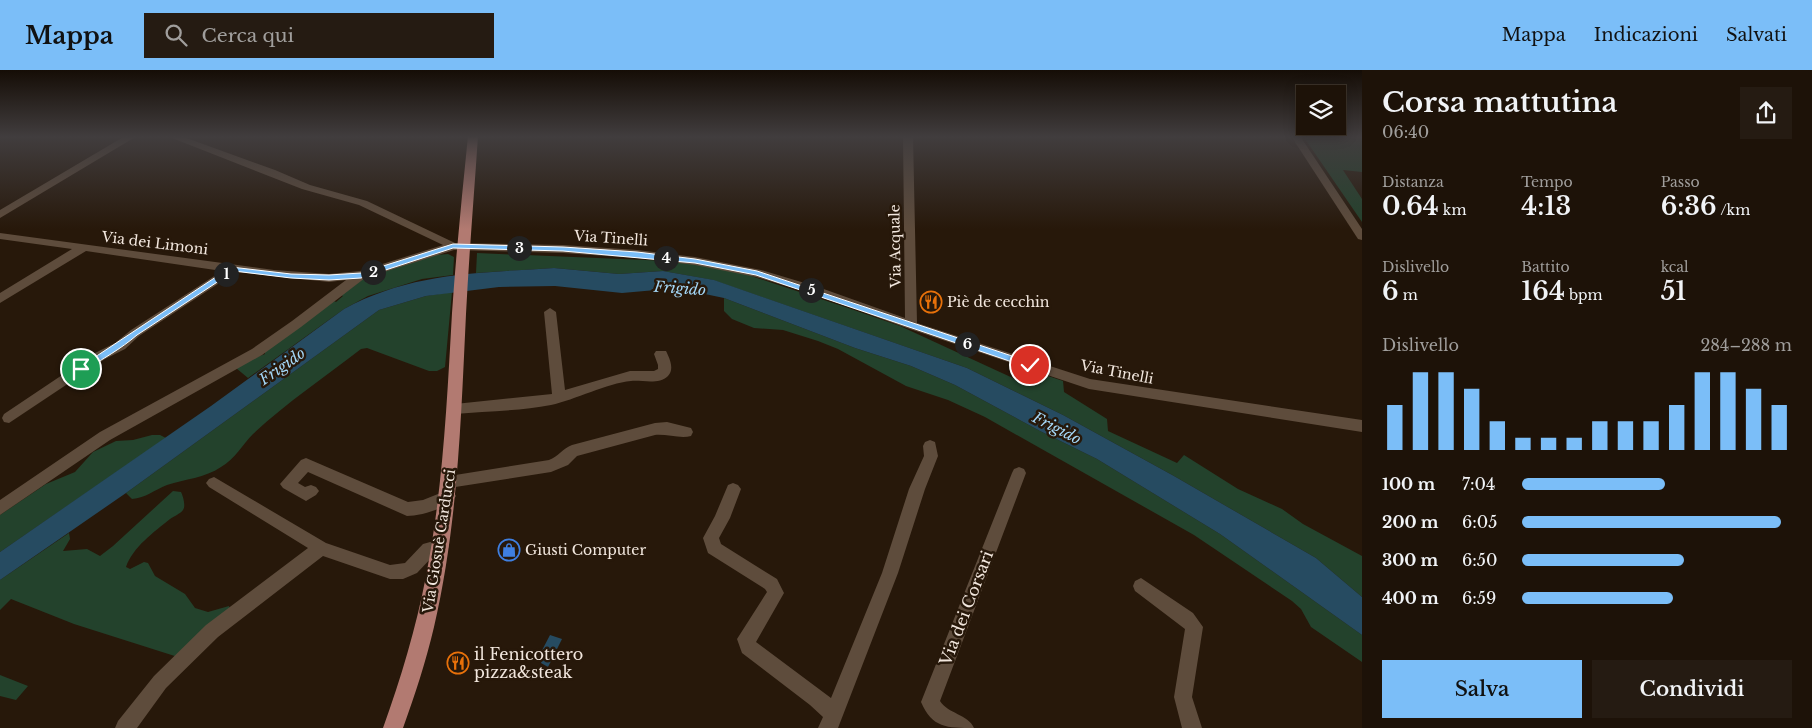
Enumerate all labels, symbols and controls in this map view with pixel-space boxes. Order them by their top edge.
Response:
search box [144,13,494,58]
text: Mappa [25,21,114,50]
icon: search [162,21,190,49]
text: Cerca qui [202,24,294,47]
text: Mappa [1502,24,1566,46]
text: Indicazioni [1594,24,1698,46]
text: Salvati [1726,24,1787,46]
map controls [1296,85,1346,135]
button: layers [1296,85,1346,135]
text: Corsa mattutina [1382,85,1617,120]
button: share [1740,87,1792,139]
text: 06:40 [1382,122,1429,142]
text: Distanza [1382,173,1444,191]
text: Tempo [1521,173,1573,191]
text: Passo [1661,173,1700,191]
text: 0.64 [1382,191,1439,222]
text: 4:13 [1521,191,1571,222]
text: 6:36 [1661,191,1717,222]
text: km [1439,201,1467,219]
text: /km [1717,201,1750,219]
street label: Via Acquale [885,204,905,289]
street label: Via Tinelli [572,226,649,250]
street label: Via dei Limoni [100,227,209,258]
pin: 3 [506,236,532,260]
text: 3 [515,239,524,257]
pin: 4 [654,246,678,270]
text: 4 [662,249,671,267]
text: Dislivello [1382,258,1449,276]
text: Battito [1521,258,1570,276]
text: kcal [1661,258,1689,276]
pin: 2 [360,260,386,284]
pin: 1 [214,262,238,286]
text: 2 [369,263,378,281]
text: 1 [223,265,230,283]
text: 6 [1382,276,1399,307]
text: 164 [1521,276,1565,307]
text: 51 [1661,276,1686,307]
water label: Frigido [652,277,707,299]
pin: 5 [798,278,824,302]
text: 5 [807,281,816,299]
text: m [1399,286,1418,304]
text: bpm [1565,286,1603,304]
restaurant icon: Piè de cecchin [919,290,943,314]
place label: Piè de cecchin [947,293,1050,311]
pin: 6 [954,332,980,356]
text: 6 [963,335,972,353]
text: Dislivello [1382,335,1459,355]
text: 284–288 m [1700,335,1792,355]
water label: Frigido [254,343,309,389]
pin [1009,344,1051,386]
pin [60,348,102,390]
icon: check [1016,351,1044,379]
icon: arrive [67,355,95,383]
street label: Via Tinelli [1078,356,1155,388]
water label: Frigido [1029,407,1085,448]
street label: Via Giosuè Carducci [419,468,459,615]
text: 100 m [1382,474,1435,494]
text: 7:04 [1462,474,1495,494]
text: 200 m [1382,512,1439,532]
text: 6:05 [1462,512,1497,532]
shop icon: Giusti Computer [497,538,521,562]
place label: Giusti Computer [525,541,646,559]
street label: Via dei Corsari [935,547,997,669]
text: 300 m [1382,550,1438,570]
text: 6:50 [1462,550,1497,570]
text: 400 m [1382,588,1439,608]
text: 6:59 [1462,588,1496,608]
place label: il Fenicottero pizza&steak [474,644,583,682]
restaurant icon: il Fenicottero pizza&steak [446,651,470,675]
button: Salva [1382,660,1582,718]
button: Condividi [1592,660,1792,718]

